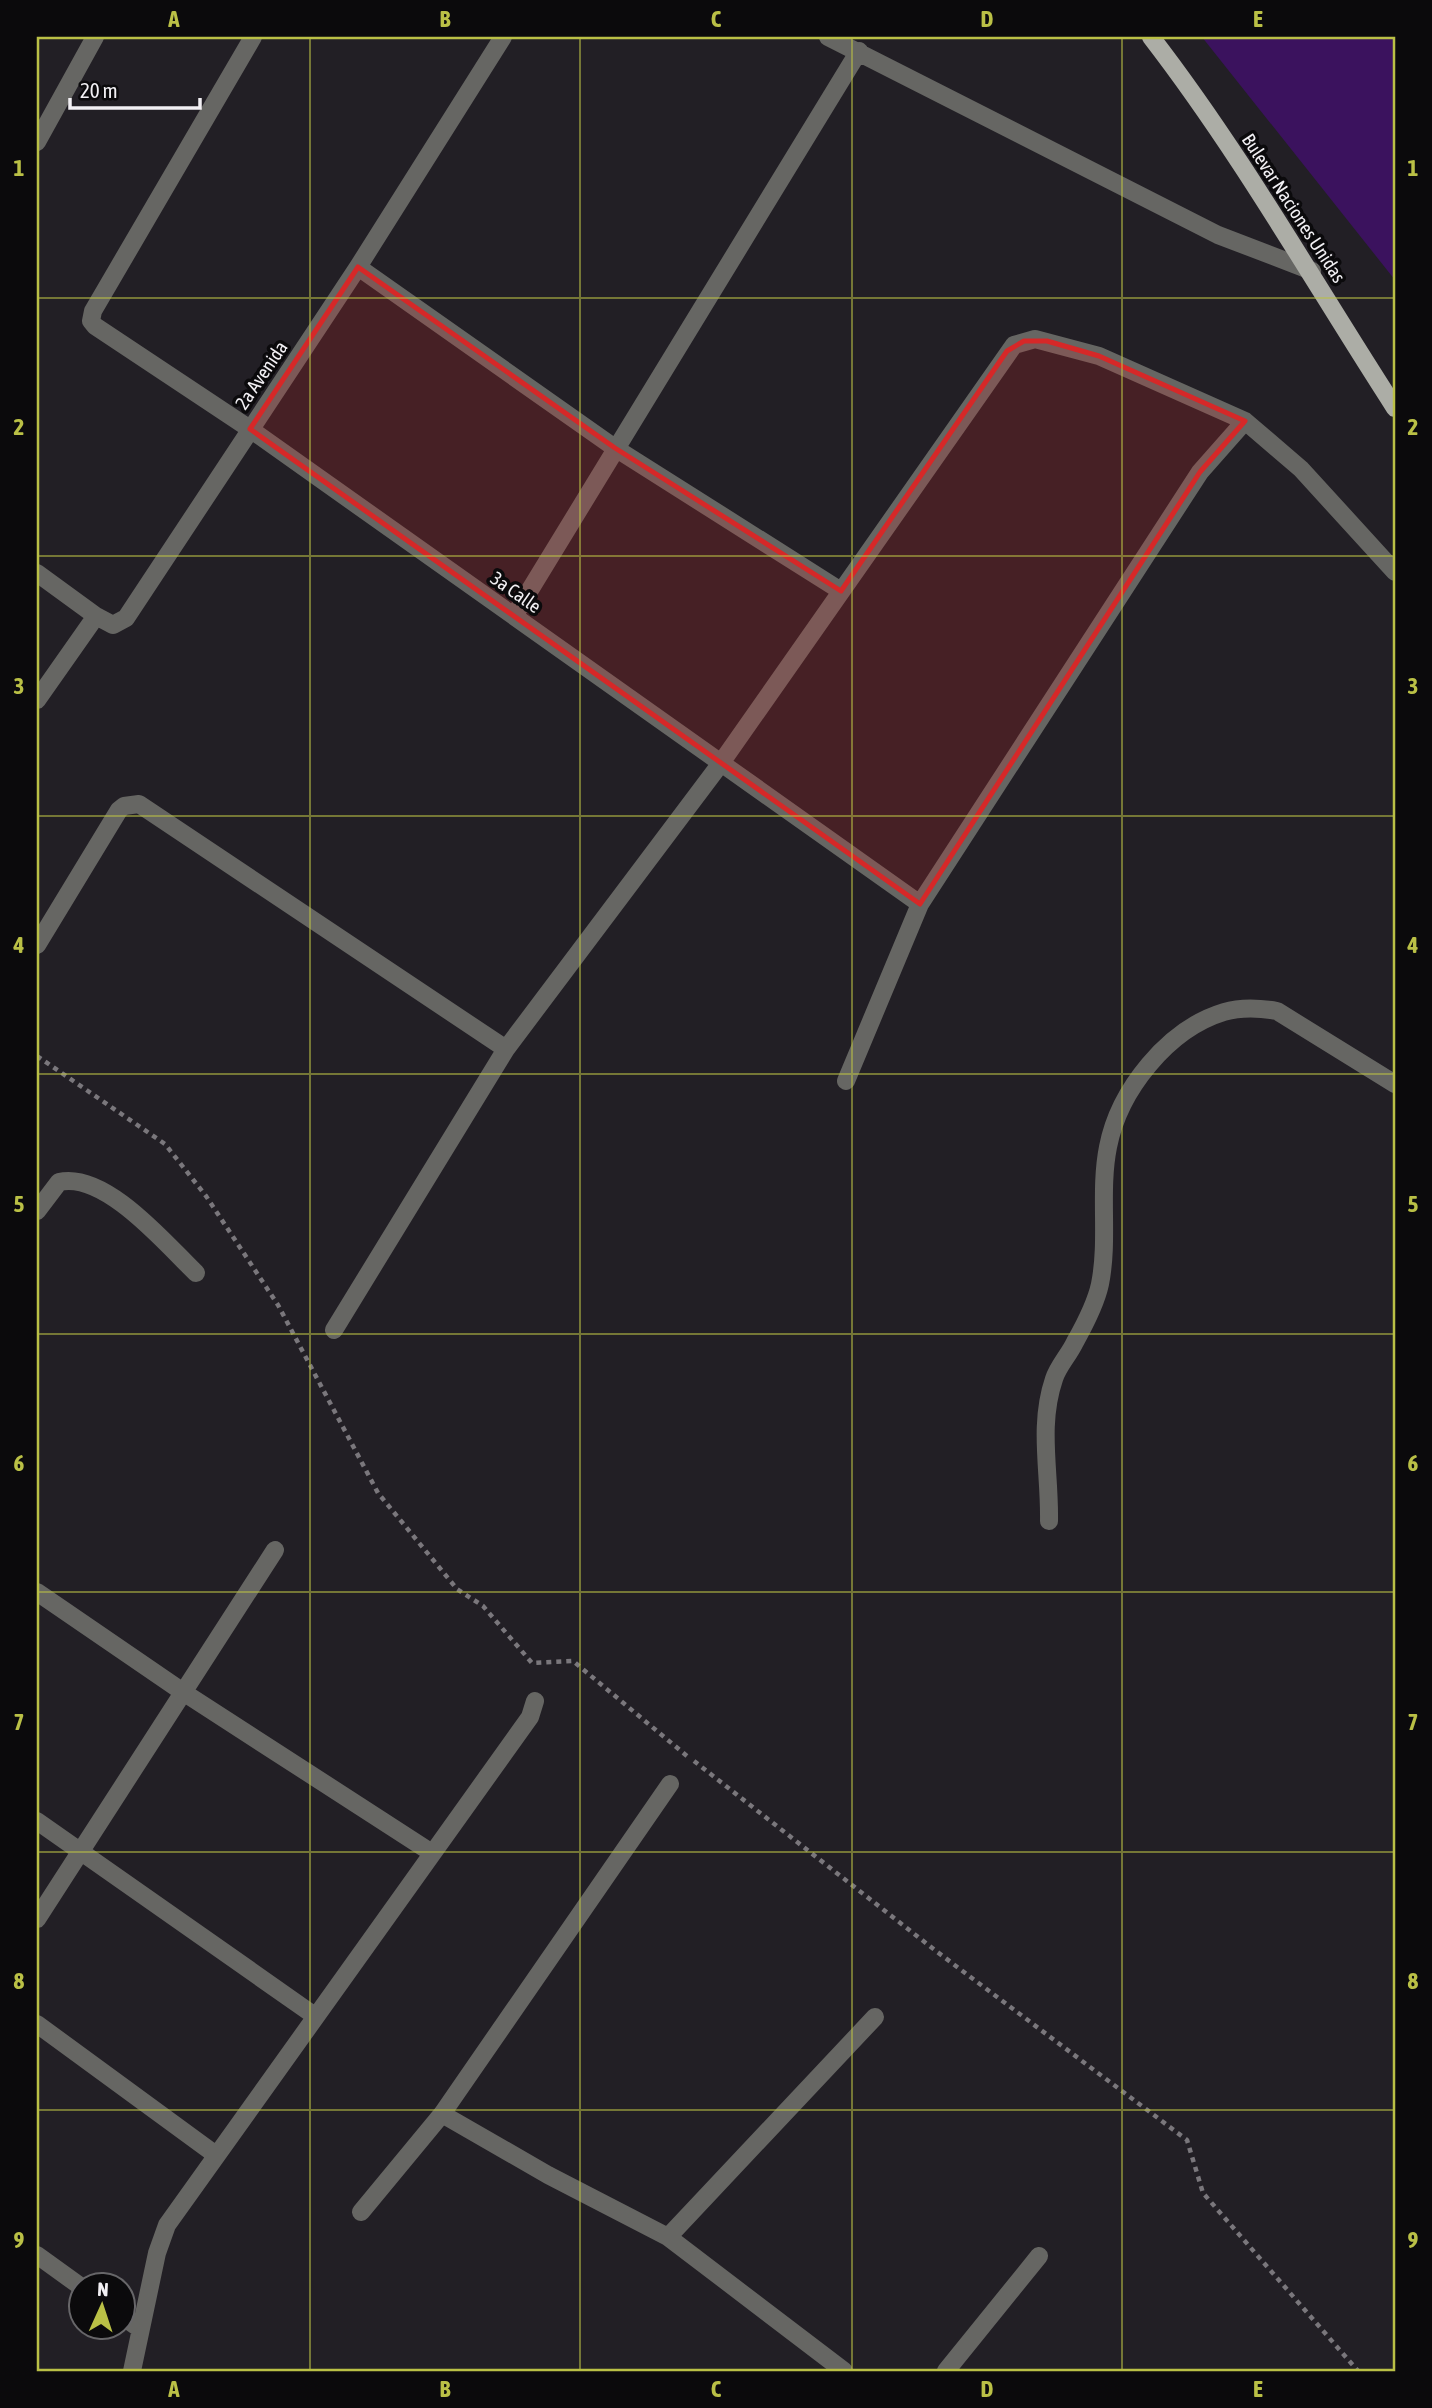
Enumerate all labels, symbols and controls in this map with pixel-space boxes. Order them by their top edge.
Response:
text: A [167,6,180,32]
text: B [440,6,451,32]
text: C [711,6,722,32]
text: D [981,6,994,32]
text: E [1253,6,1263,32]
scale bar [70,66,200,110]
text: 20 m [80,78,118,102]
street label: Bulevar Naciones Unidas [1238,129,1350,287]
text: 1 [14,155,25,181]
text: 1 [1408,155,1419,181]
street label: 2a Avenida [230,337,292,413]
text: 2 [14,414,24,440]
text: 2 [1408,414,1418,440]
street label: 3a Calle [487,567,545,617]
text: 3 [14,673,24,699]
text: 3 [1408,673,1418,699]
text: 4 [13,932,25,958]
text: 4 [1407,932,1419,958]
text: 5 [14,1191,25,1217]
text: 5 [1408,1191,1419,1217]
text: 6 [14,1450,25,1476]
text: 6 [1408,1450,1419,1476]
text: 7 [14,1709,24,1735]
text: 7 [1408,1709,1418,1735]
text: 8 [14,1968,25,1994]
text: 8 [1408,1968,1419,1994]
text: 9 [14,2227,25,2253]
text: 9 [1408,2227,1419,2253]
north arrow [66,2272,136,2342]
text: N [97,2278,109,2300]
text: A [167,2376,180,2402]
text: B [440,2376,451,2402]
text: C [711,2376,722,2402]
text: D [981,2376,994,2402]
text: E [1253,2376,1263,2402]

